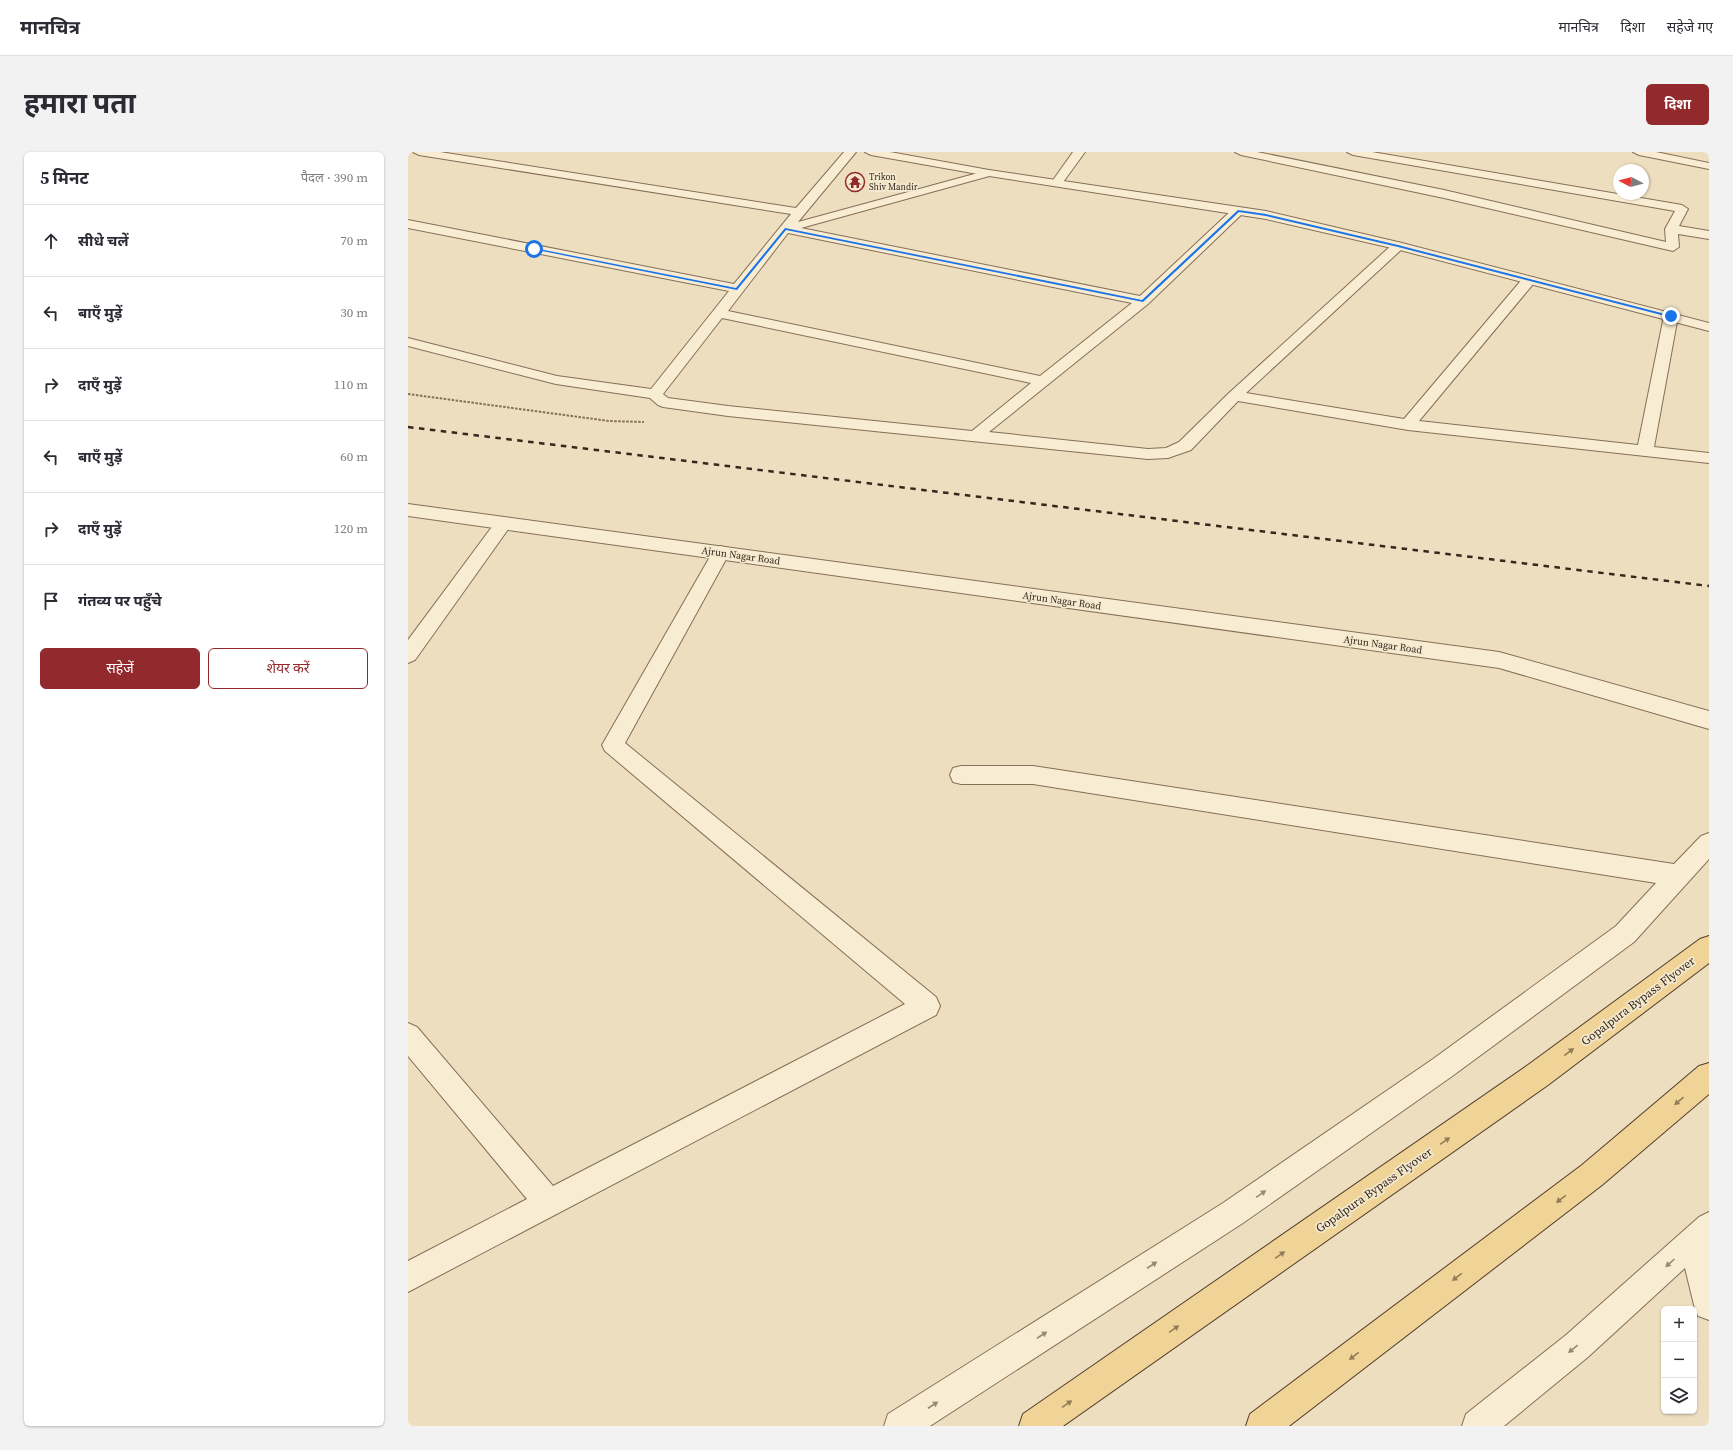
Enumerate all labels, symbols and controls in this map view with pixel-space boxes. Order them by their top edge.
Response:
text: मानचित्र [20,14,80,40]
text: मानचित्र [1559,17,1599,37]
text: दिशा [1621,17,1645,37]
text: सहेजे गए [1667,17,1713,37]
text: हमारा पता [24,84,136,122]
button: दिशा [1646,84,1709,125]
north arrow [1613,164,1649,200]
text: 5 मिनट [40,166,89,190]
text: पैदल · 390 m [301,169,368,186]
temple icon: Trikon Shiv Mandir [844,171,866,193]
place label: Trikon Shiv Mandir [869,171,918,193]
icon: ahead [40,230,62,252]
text: सीधे चलें [78,230,129,251]
text: 70 m [340,232,368,249]
route start [525,240,543,258]
icon: left [40,302,62,324]
text: बाएँ मुड़ें [78,302,122,323]
text: 30 m [340,304,368,321]
route end [1662,307,1680,325]
icon: right [40,374,62,396]
text: दाएँ मुड़ें [78,374,122,395]
text: 110 m [334,376,368,393]
icon: left [40,446,62,468]
text: बाएँ मुड़ें [78,446,122,467]
text: 60 m [340,448,368,465]
icon: right [40,518,62,540]
text: दाएँ मुड़ें [78,518,122,539]
text: 120 m [334,520,368,537]
street label: Ajrun Nagar Road [701,544,781,567]
street label: Ajrun Nagar Road [1022,589,1102,612]
icon: arrive [40,590,62,612]
text: गंतव्य पर पहुँचे [78,590,162,611]
street label: Ajrun Nagar Road [1343,633,1423,656]
button: सहेजें [40,648,200,689]
button: शेयर करें [208,648,368,689]
street label: Gopalpura Bypass Flyover [1578,953,1698,1049]
one-way arrow [1564,1048,1575,1056]
one-way arrow [1674,1097,1685,1106]
one-way arrow [1439,1137,1450,1145]
street label: Gopalpura Bypass Flyover [1313,1144,1435,1236]
one-way arrow [1255,1190,1266,1198]
one-way arrow [1555,1194,1566,1203]
one-way arrow [1275,1251,1286,1259]
one-way arrow [1664,1258,1675,1267]
one-way arrow [1146,1262,1158,1269]
one-way arrow [1452,1273,1463,1282]
map controls [1661,1306,1697,1414]
button: + [1661,1306,1697,1342]
one-way arrow [1168,1325,1179,1333]
one-way arrow [1037,1331,1047,1339]
button: − [1661,1342,1697,1378]
one-way arrow [1567,1345,1578,1354]
one-way arrow [1348,1352,1359,1360]
button: layers [1661,1378,1697,1414]
one-way arrow [1062,1400,1072,1408]
one-way arrow [927,1401,938,1409]

